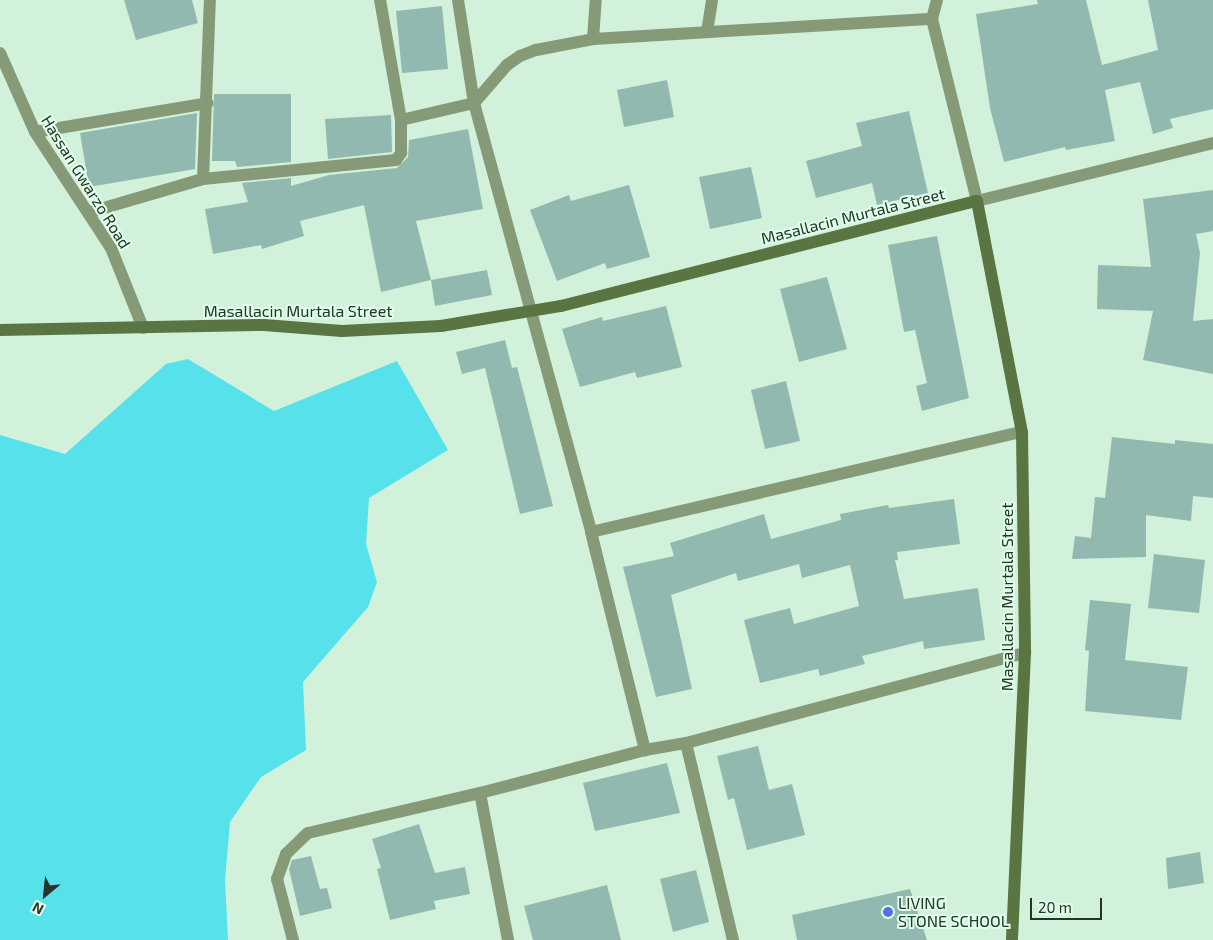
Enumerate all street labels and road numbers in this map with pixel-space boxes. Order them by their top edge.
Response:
street label: Hassan Gwarzo Road [37,112,135,252]
street label: Masallacin Murtala Street [759,184,947,248]
street label: Masallacin Murtala Street [204,301,392,321]
street label: Masallacin Murtala Street [997,503,1017,691]

